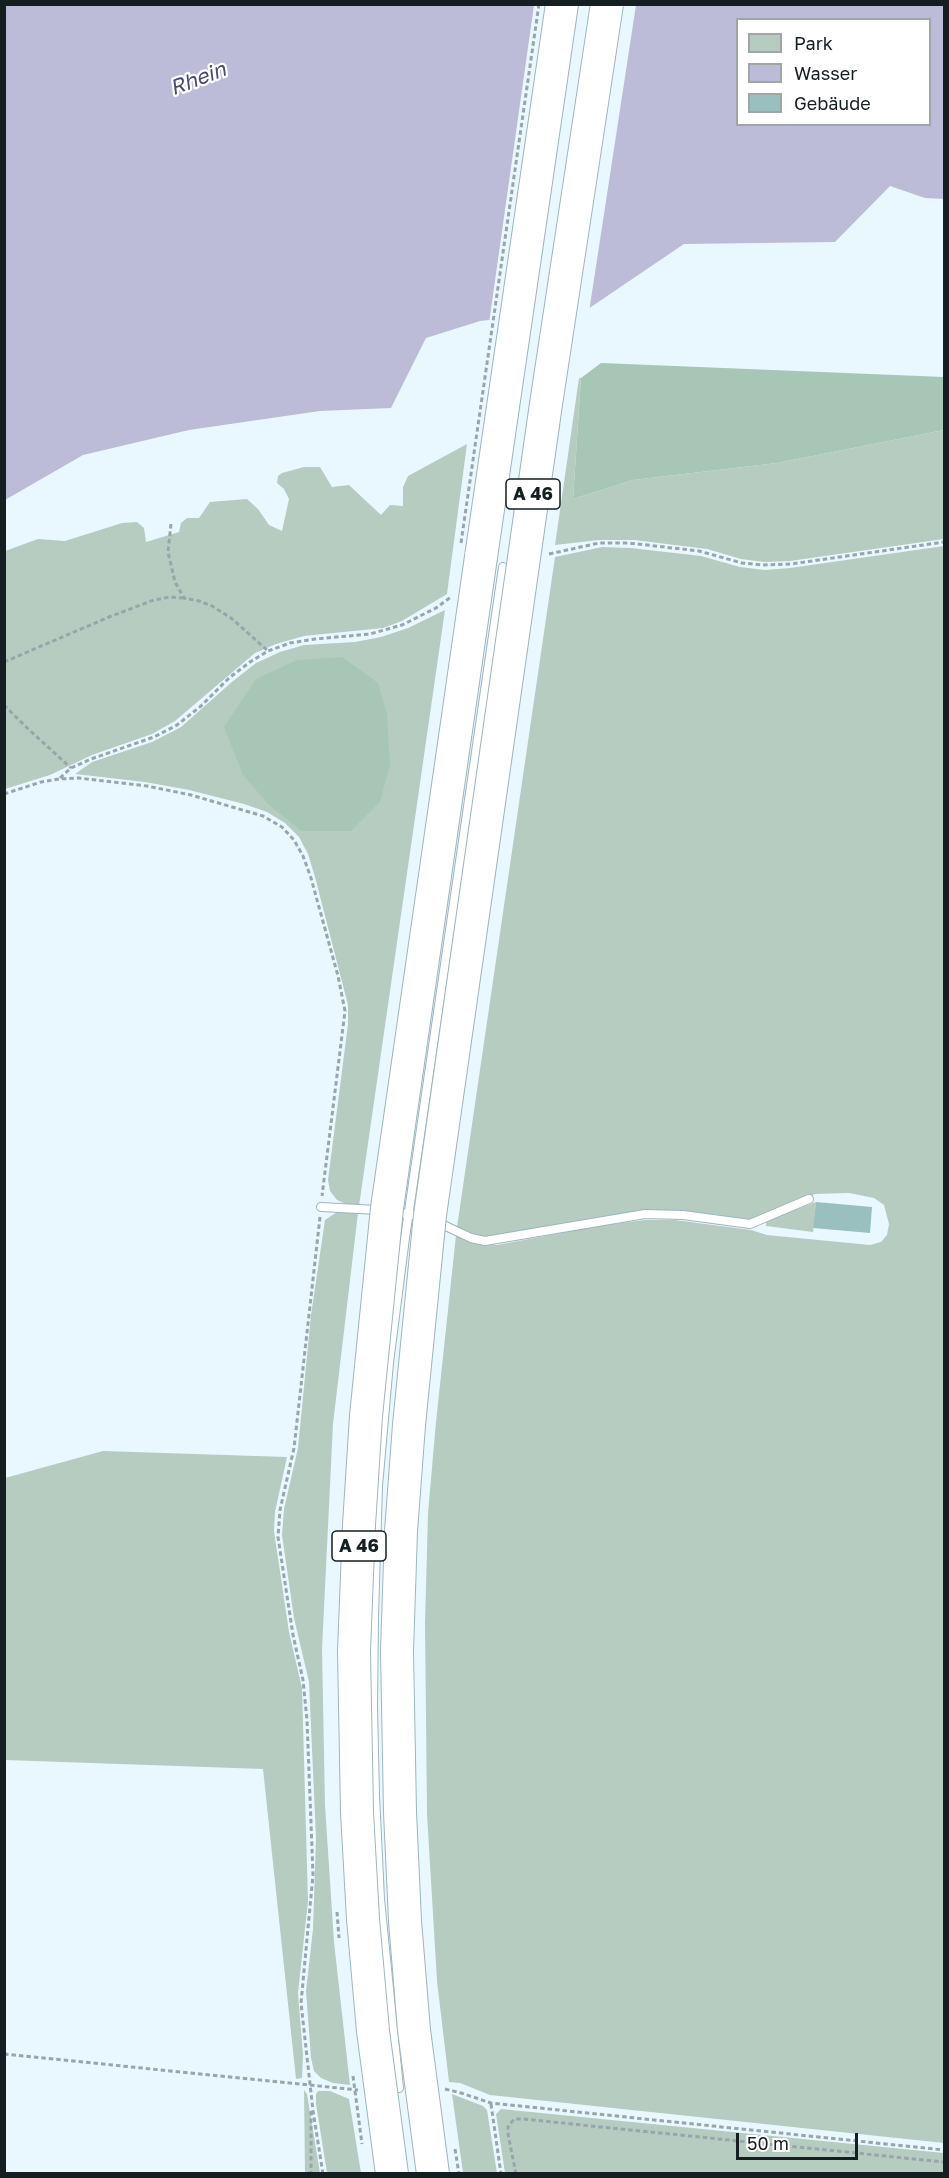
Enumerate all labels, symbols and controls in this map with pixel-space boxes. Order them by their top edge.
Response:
legend [736,18,931,126]
text: Park [794,32,833,54]
water label: Rhein [166,57,230,101]
text: Wasser [794,62,857,84]
text: Gebäude [794,92,871,114]
road number: A 46 [506,479,560,509]
road number: A 46 [332,1531,386,1561]
scale bar [739,2121,860,2159]
text: 50 m [747,2132,789,2154]

